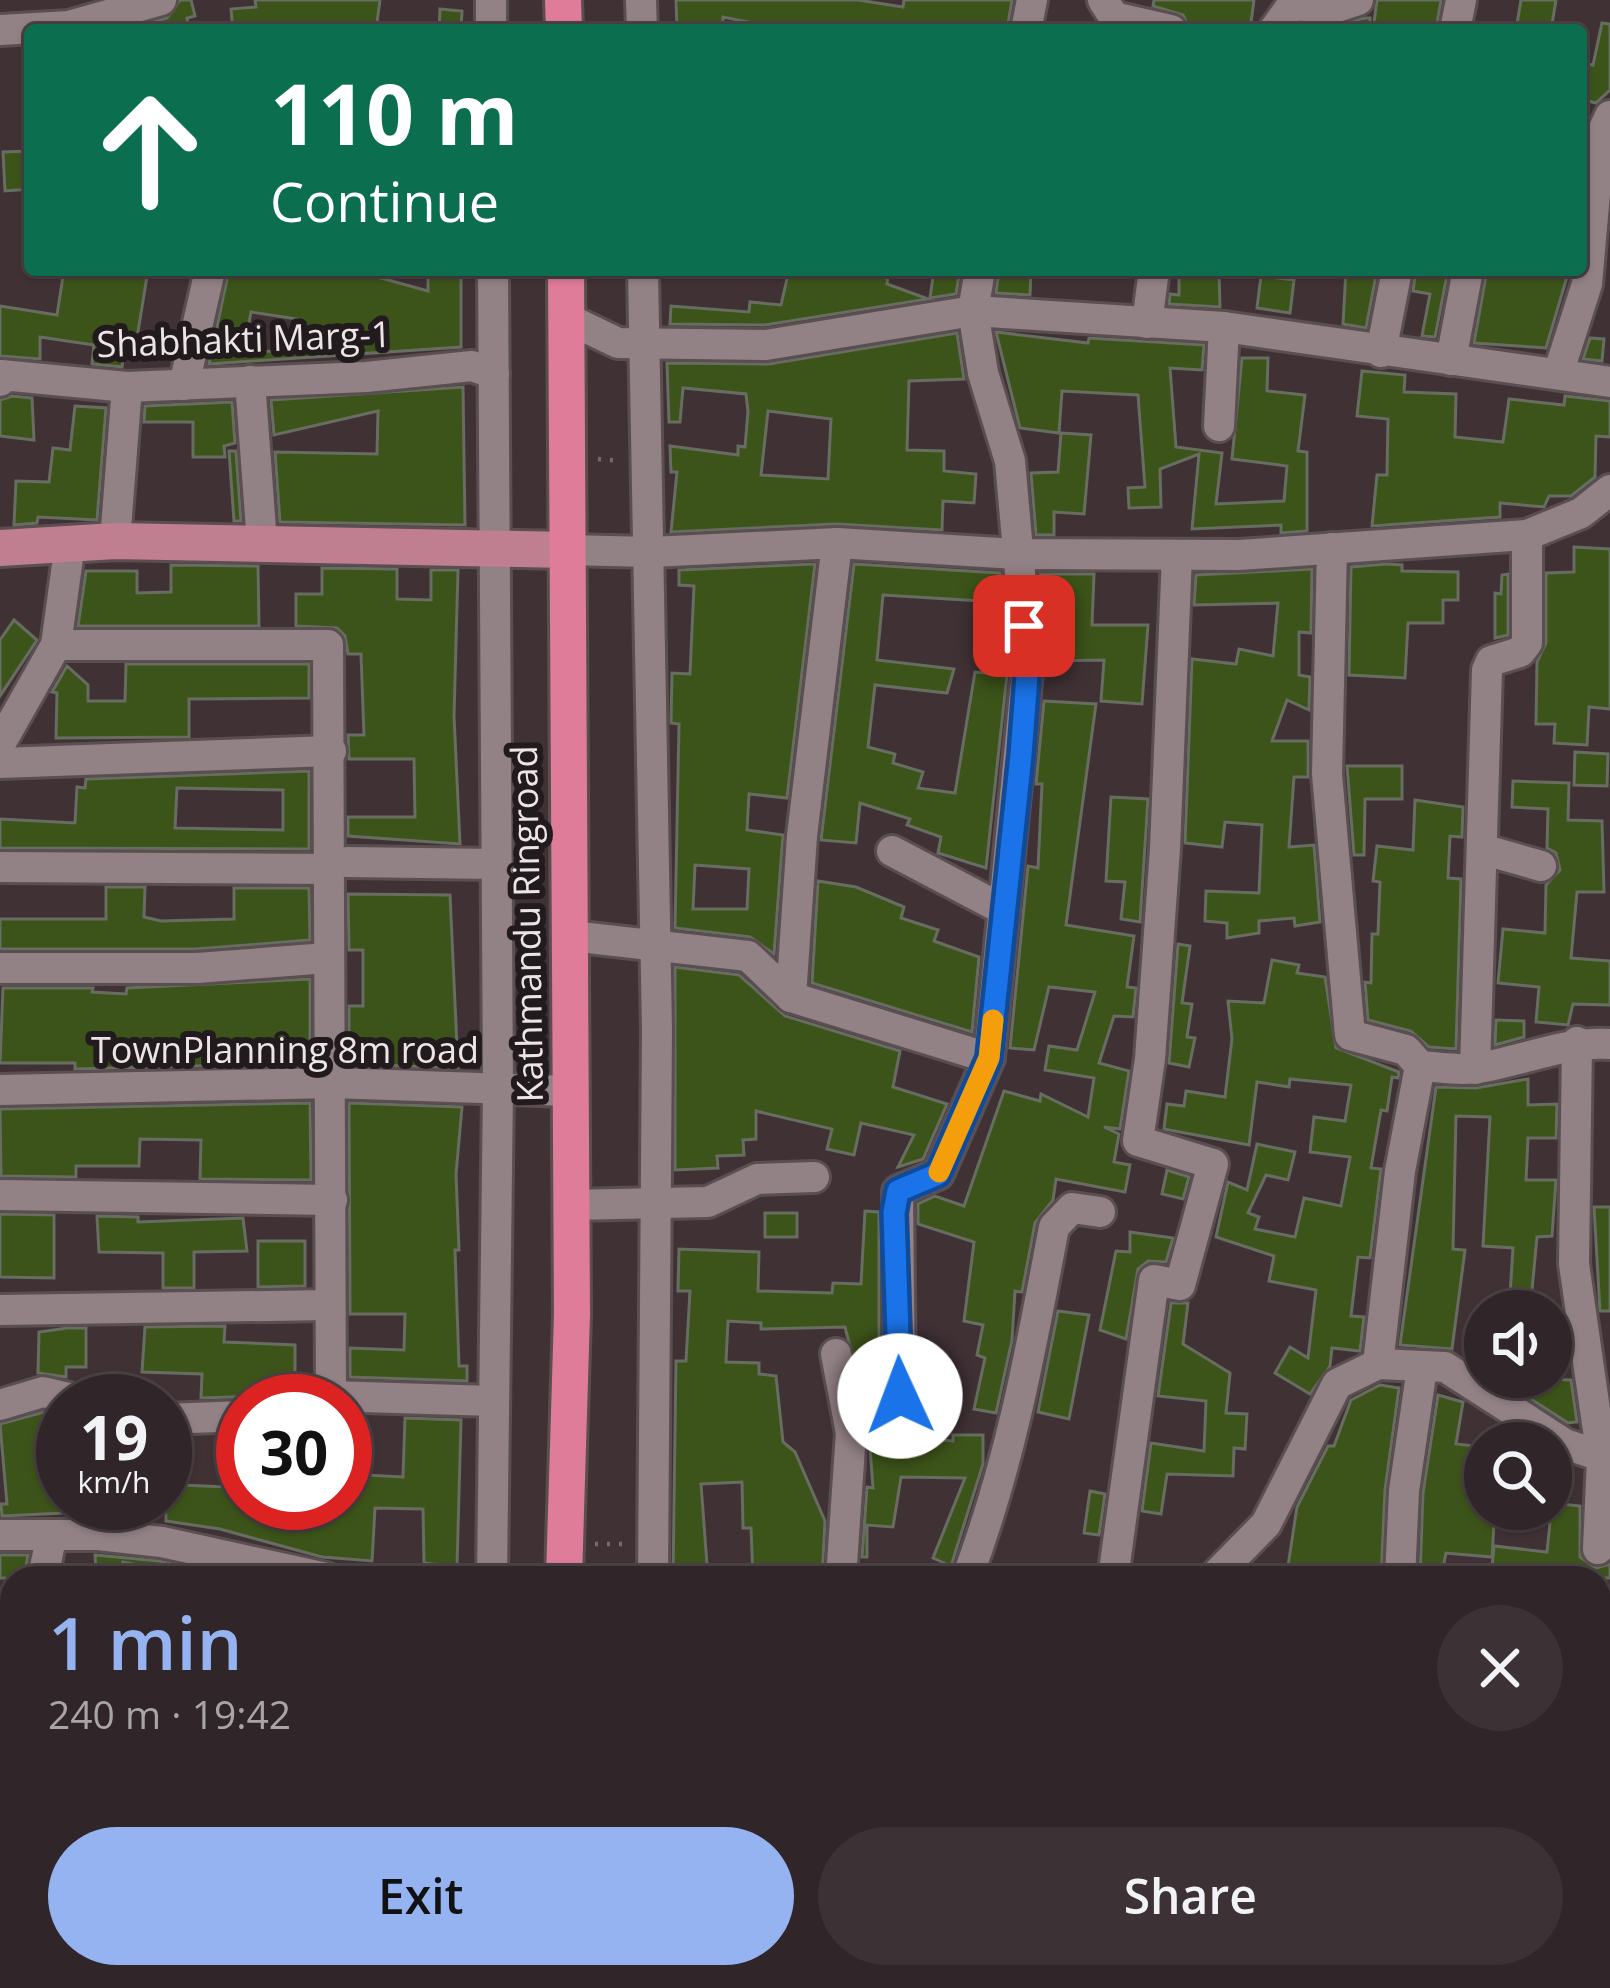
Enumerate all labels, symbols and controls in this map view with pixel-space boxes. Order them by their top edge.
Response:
text: 110 m [270,55,518,170]
icon: ahead [72,72,228,228]
text: Continue [270,164,499,238]
street label: Shabhakti Marg-1 [96,309,392,368]
pin [973,575,1075,677]
icon: arrive [991,593,1057,659]
street label: Kathmandu Ringroad [499,745,554,1103]
street label: TownPlanning 8m road [91,1025,479,1074]
map controls [1464,1290,1572,1530]
button: sound [1464,1290,1572,1398]
position arrow [837,1333,963,1459]
speed limit sign: 30 [216,1374,372,1530]
text: 19 [80,1396,148,1478]
button: search [1464,1422,1572,1530]
text: km/h [78,1461,150,1502]
text: 1 min [48,1593,242,1691]
button: close [1437,1605,1563,1731]
text: 240 m · 19:42 [48,1687,291,1740]
button: Exit [48,1827,794,1965]
button: Share [818,1827,1563,1965]

